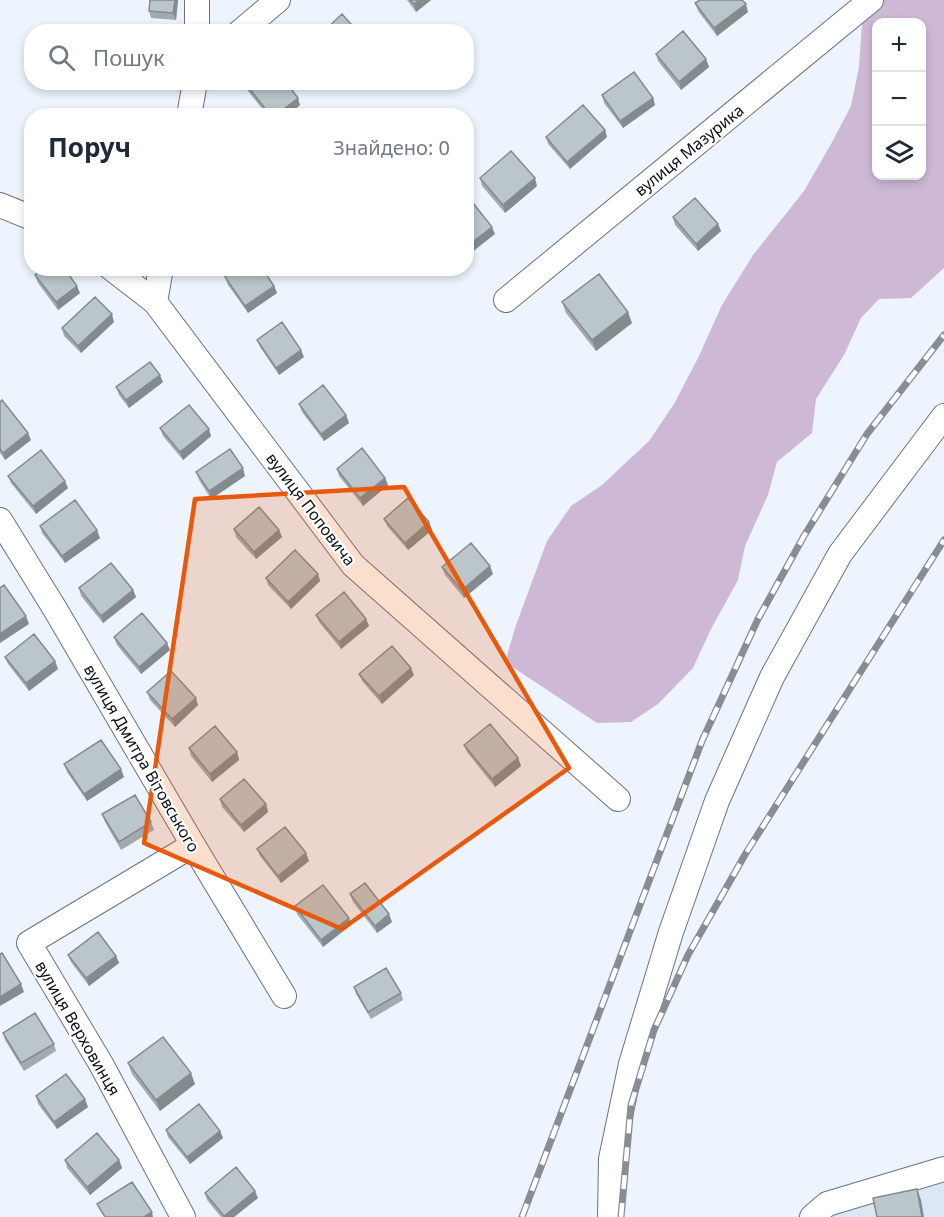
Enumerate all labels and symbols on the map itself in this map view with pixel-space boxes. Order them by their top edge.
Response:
street label: вулиця Мазурика [630,99,748,201]
street label: вулиця Поповича [261,448,361,570]
street label: вулиця Дмитра Вітовського [79,660,205,856]
street label: вулиця Верховинця [30,956,126,1100]

